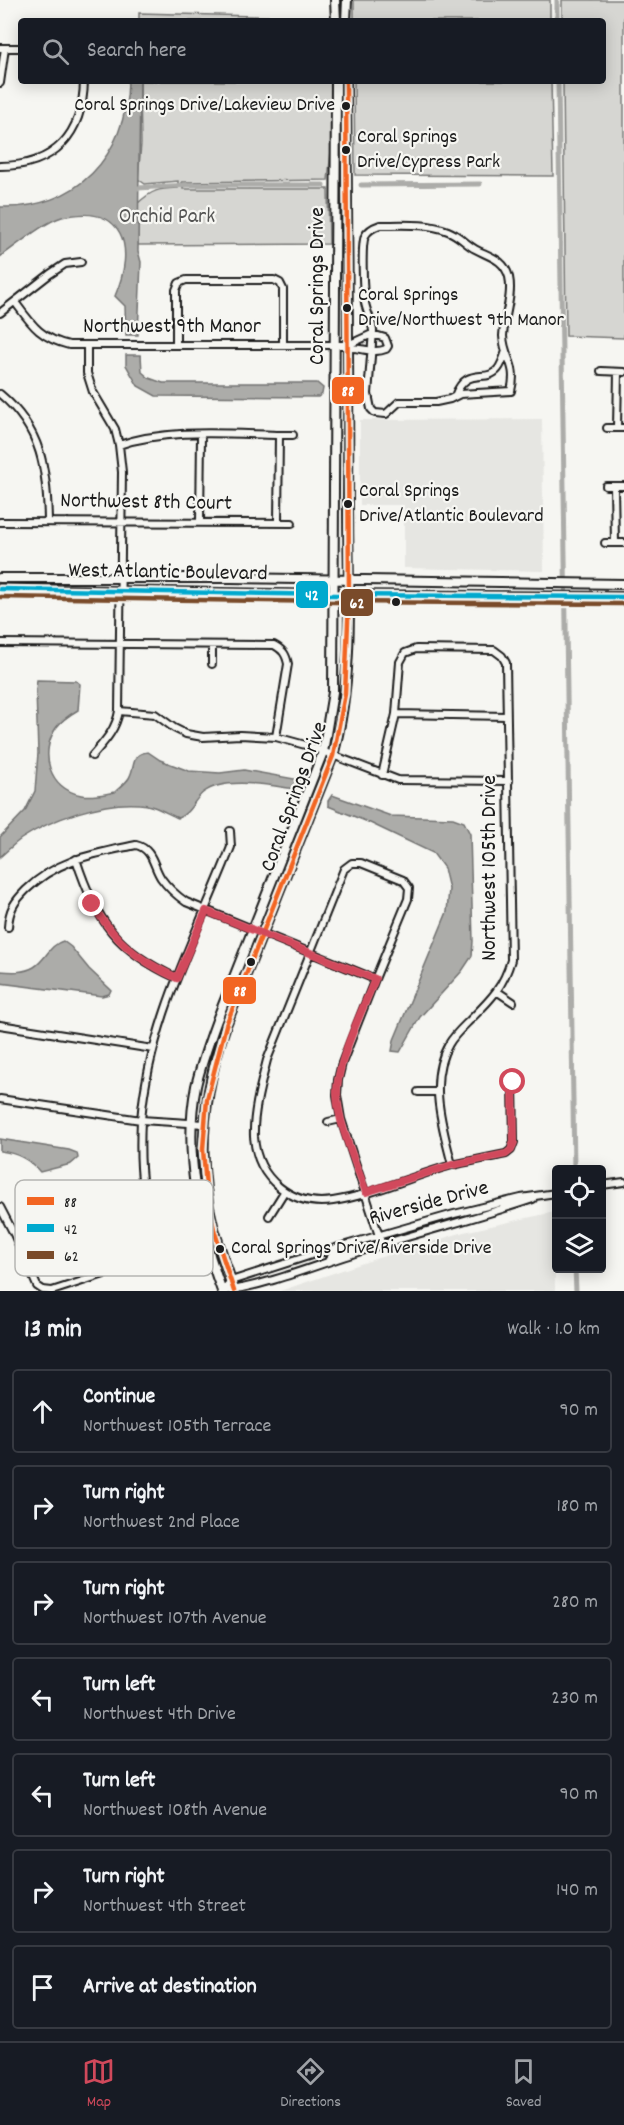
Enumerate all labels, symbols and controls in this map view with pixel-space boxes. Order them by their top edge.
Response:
search box [18,18,606,84]
icon: search [39,35,72,68]
text: Search here [87,36,186,67]
place label: Coral Springs Drive/Lakeview Drive [74,92,335,120]
marker: Coral Springs Drive/Lakeview Drive [340,100,352,112]
place label: Coral Springs Drive/Cypress Park [357,124,500,177]
marker: Coral Springs Drive/Cypress Park [340,144,352,156]
park label: Orchid Park [119,202,215,233]
street label: Coral Springs Drive [303,207,334,365]
place label: Coral Springs Drive/Northwest 9th Manor [358,282,565,335]
marker: Coral Springs Drive/Northwest 9th Manor [341,302,353,314]
street label: Northwest 9th Manor [83,312,262,343]
line badge: 88 [331,376,365,405]
text: 88 [342,381,355,404]
place label: Coral Springs Drive/Atlantic Boulevard [359,478,544,531]
street label: Northwest 8th Court [60,486,232,520]
marker: Coral Springs Drive/Atlantic Boulevard [342,498,354,510]
street label: West Atlantic Boulevard [68,556,268,590]
line badge: 42 [295,580,329,609]
text: 42 [305,585,319,608]
line badge: 62 [340,588,374,617]
text: 62 [350,593,364,616]
unlabelled marker [390,596,402,608]
street label: Coral Springs Drive [253,717,337,877]
street label: Northwest 105th Drive [475,775,506,961]
route end [78,890,104,916]
unlabelled marker [245,956,257,968]
line badge: 88 [222,976,257,1005]
text: 88 [234,981,247,1004]
route start [499,1068,525,1094]
map controls [552,1165,606,1273]
button: locate [552,1165,606,1219]
street label: Riverside Drive [366,1173,492,1235]
legend [15,1180,213,1276]
text: 88 [64,1192,77,1215]
text: 42 [64,1219,78,1242]
button: layers [552,1219,606,1273]
place label: Coral Springs Drive/Riverside Drive [231,1235,492,1263]
marker: Coral Springs Drive/Riverside Drive [214,1243,226,1255]
text: 62 [64,1246,79,1269]
text: 13 min [24,1312,82,1349]
text: Walk · 1.0 km [507,1316,600,1344]
text: Continue [83,1382,155,1413]
icon: ahead [26,1395,59,1428]
text: 90 m [560,1397,598,1425]
text: Northwest 105th Terrace [83,1413,271,1441]
text: Turn right [83,1478,165,1509]
icon: right [26,1491,59,1524]
text: 180 m [556,1493,598,1521]
text: Northwest 2nd Place [83,1509,240,1537]
text: Turn right [83,1574,165,1605]
icon: right [26,1587,59,1620]
text: 280 m [552,1589,598,1617]
text: Northwest 107th Avenue [83,1605,267,1633]
text: Turn left [83,1670,155,1701]
icon: left [26,1683,59,1716]
text: 230 m [551,1685,598,1713]
text: Northwest 4th Drive [83,1701,236,1729]
text: Turn left [83,1766,155,1797]
icon: left [26,1779,59,1812]
text: 90 m [560,1781,598,1809]
text: Northwest 108th Avenue [83,1797,267,1825]
text: Turn right [83,1862,165,1893]
icon: right [26,1875,59,1908]
text: 140 m [556,1877,598,1905]
text: Northwest 4th Street [83,1893,246,1921]
icon: arrive [26,1971,59,2004]
text: Arrive at destination [83,1972,257,2003]
tab: Map [82,2055,115,2114]
tab: Directions [280,2055,341,2114]
tab: Saved [506,2055,542,2114]

